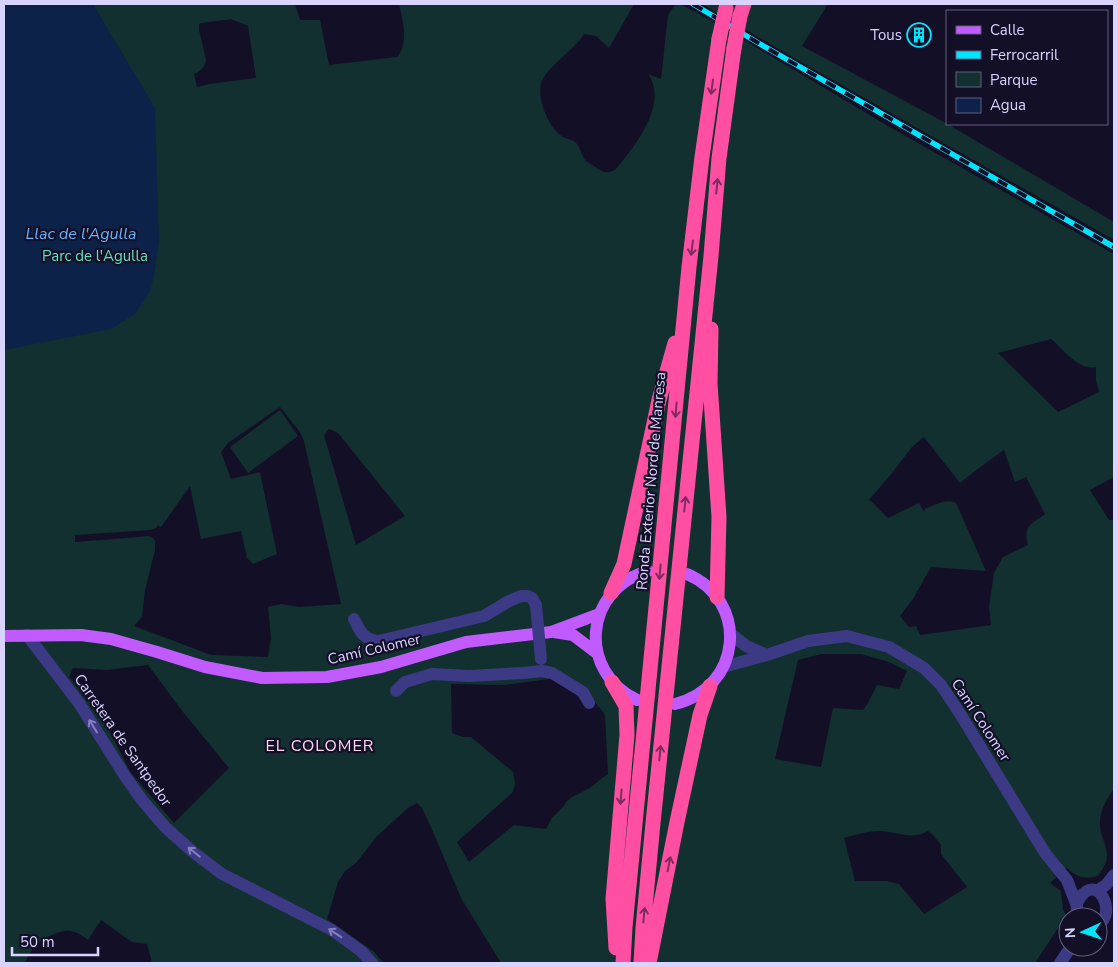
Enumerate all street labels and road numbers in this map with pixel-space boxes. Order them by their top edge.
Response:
street label: Ronda Exterior Nord de Manresa [631,371,671,591]
street label: Camí Colomer [326,628,423,669]
street label: Carretera de Santpedor [70,670,177,811]
street label: Camí Colomer [947,675,1016,766]

